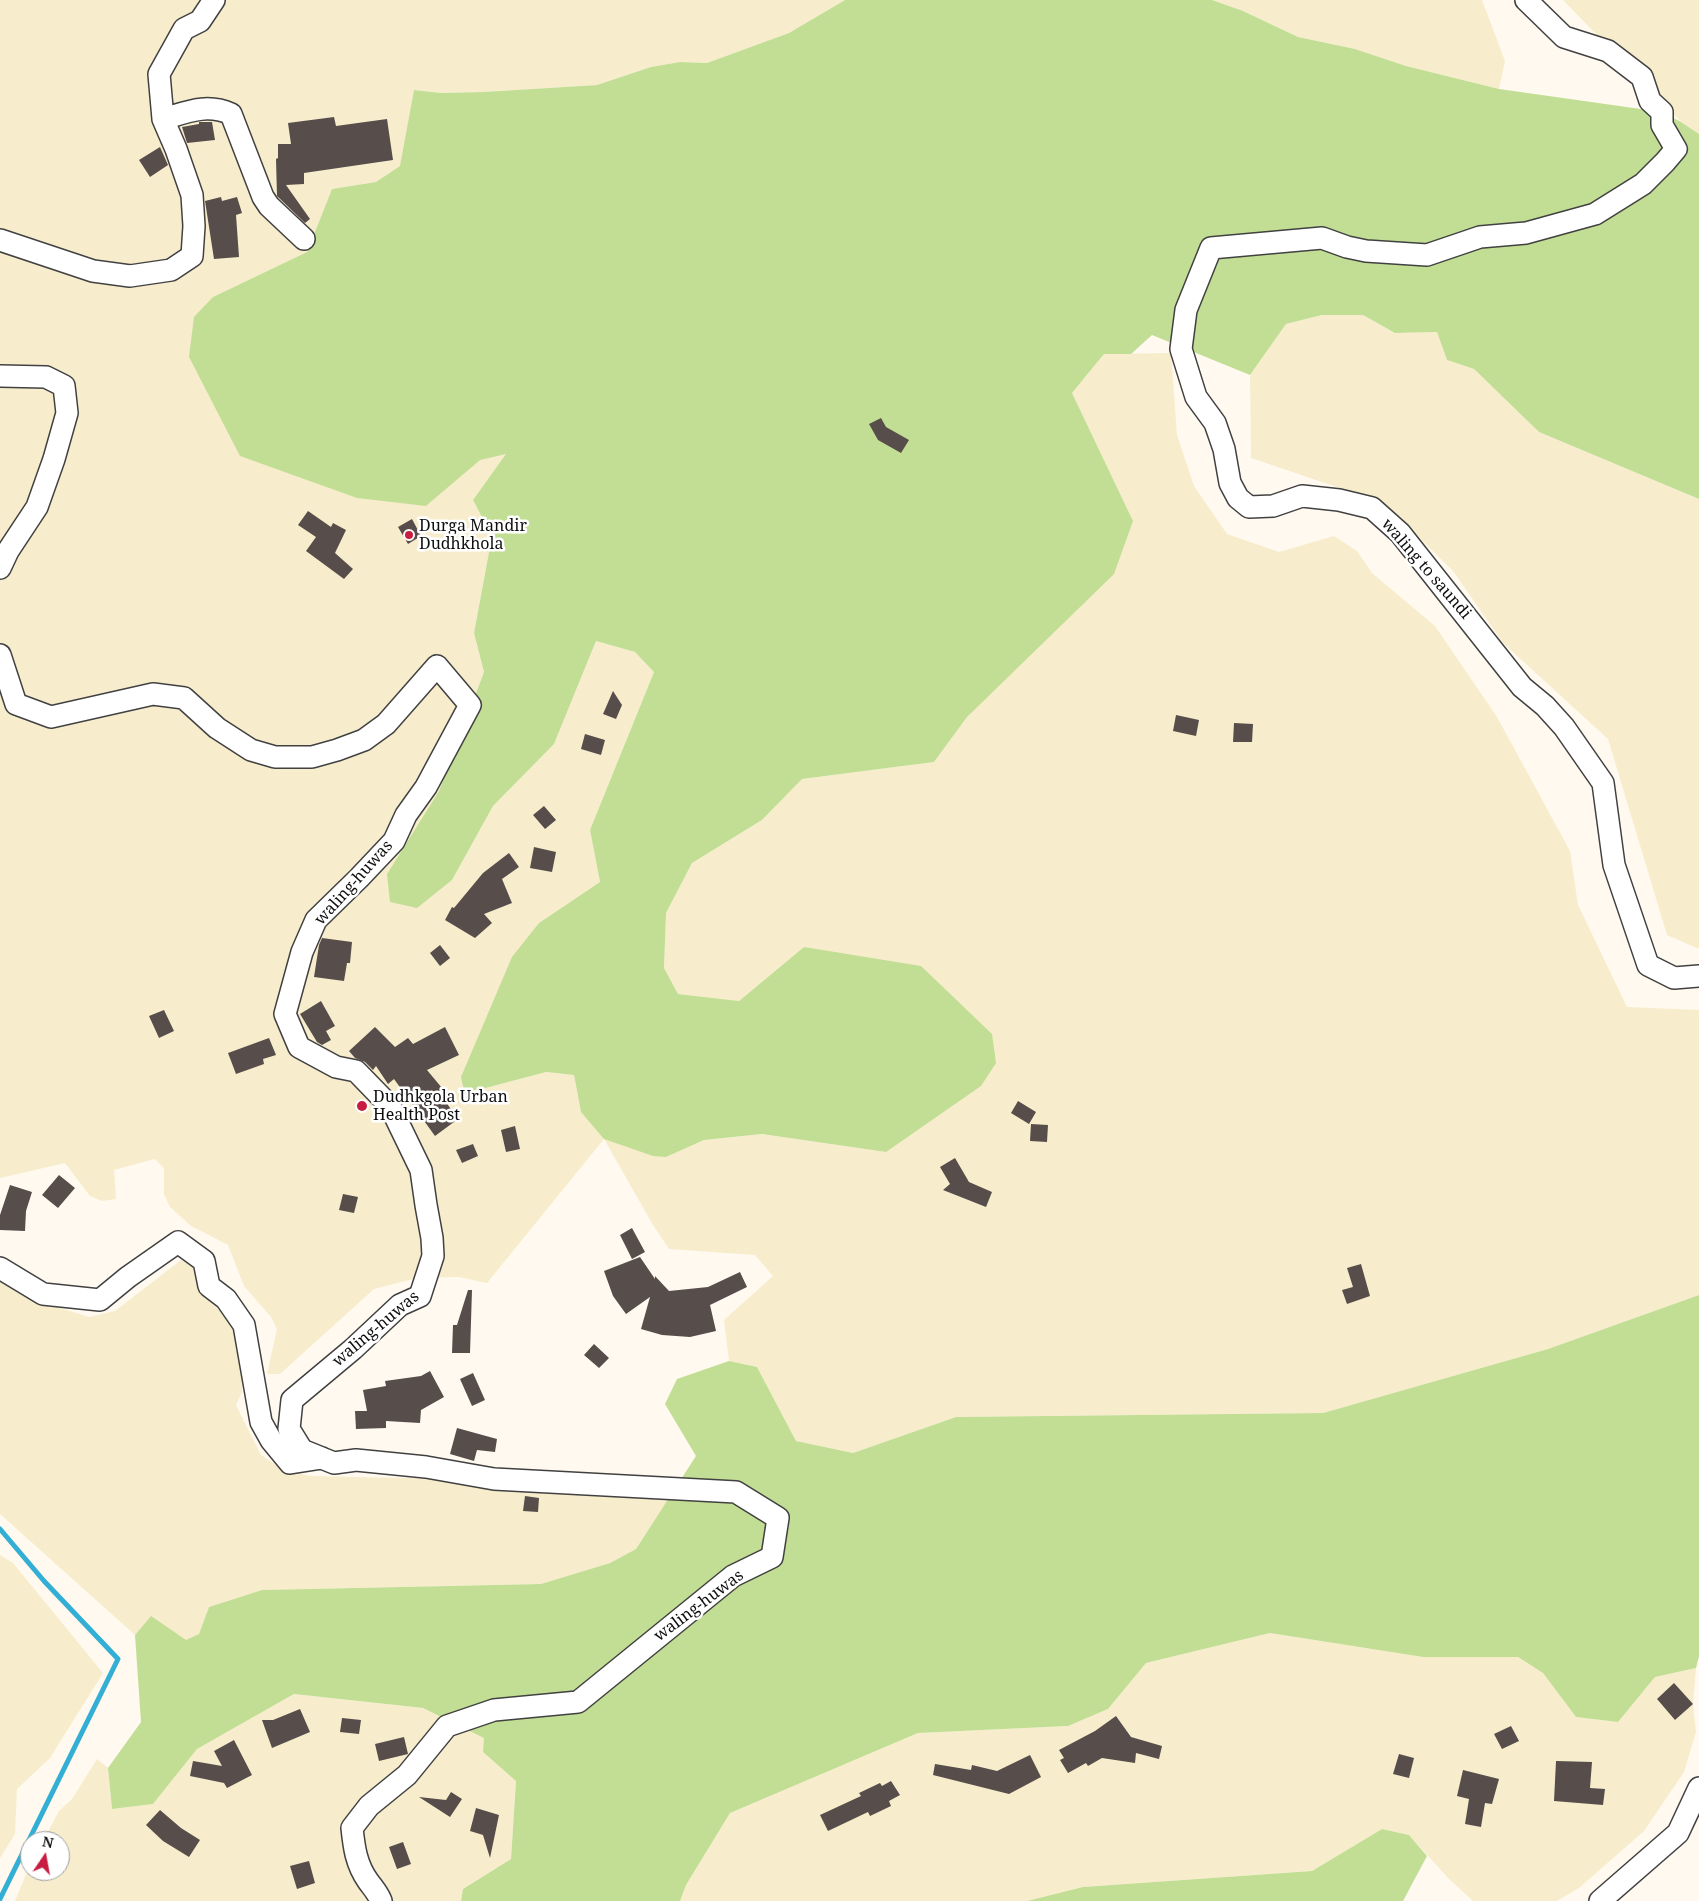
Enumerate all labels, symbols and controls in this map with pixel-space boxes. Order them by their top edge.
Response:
street label: waling to saundi [1377,515,1475,623]
place label: Durga Mandir Dudhkhola [419,516,527,554]
marker: Durga Mandir Dudhkhola [403,529,415,541]
street label: waling-huwas [311,837,397,929]
place label: Dudhkgola Urban Health Post [373,1087,508,1125]
marker: Dudhkgola Urban Health Post [355,1099,369,1113]
street label: waling-huwas [329,1287,423,1371]
street label: waling-huwas [650,1566,748,1646]
north arrow [20,1831,70,1881]
text: N [41,1831,55,1852]

